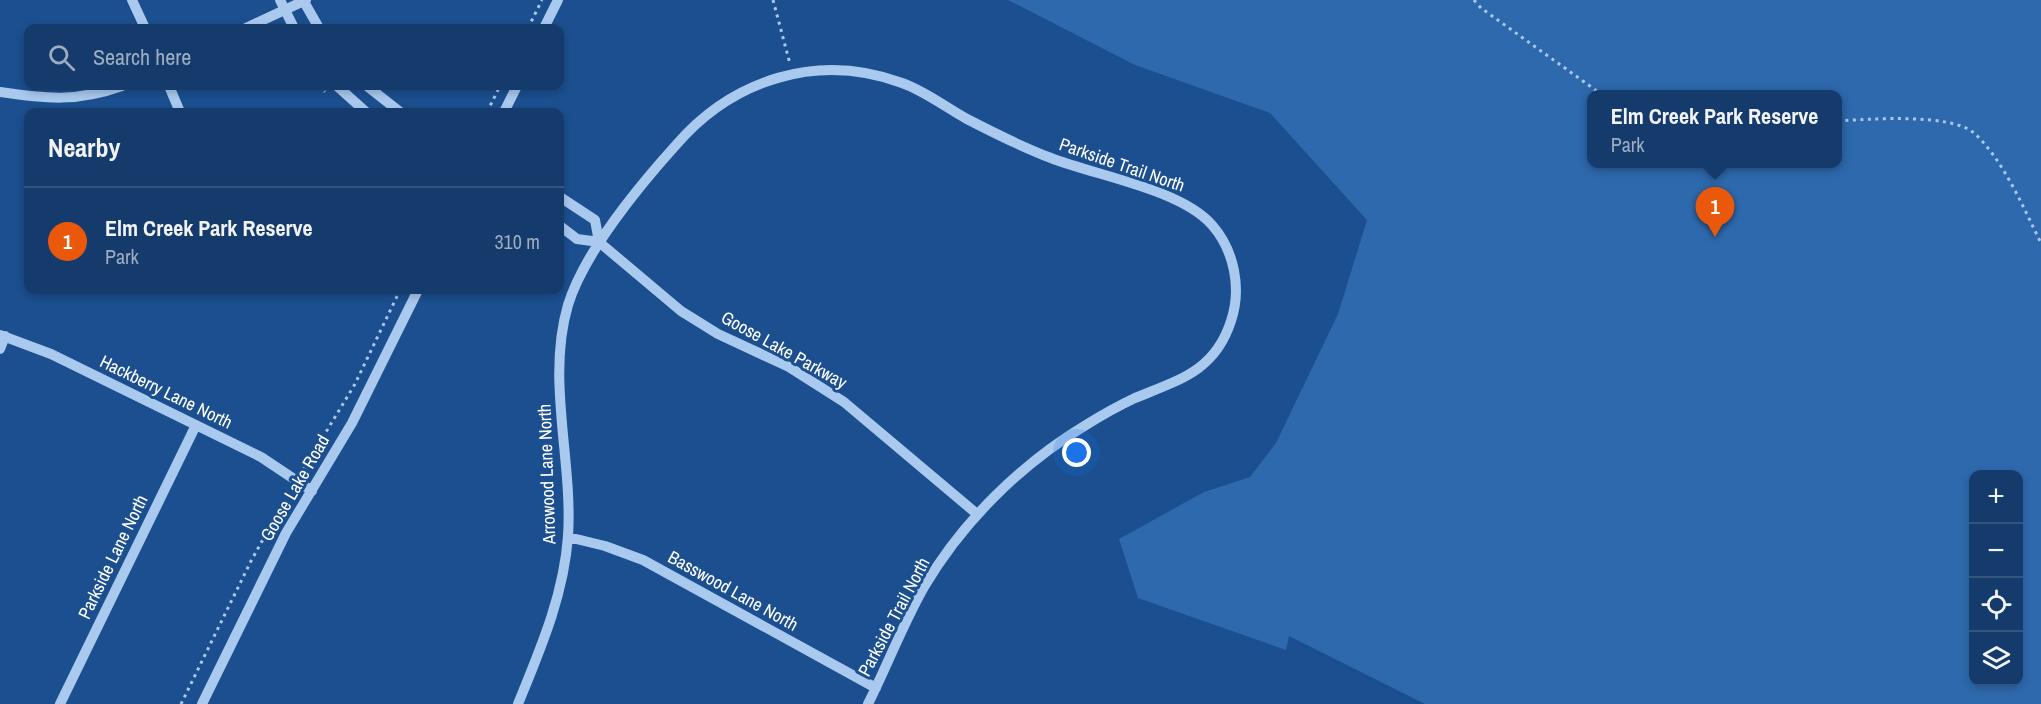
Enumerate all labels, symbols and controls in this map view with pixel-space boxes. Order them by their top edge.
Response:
search box [24,24,564,90]
icon: search [45,41,78,74]
text: Search here [93,42,191,72]
popup [1587,90,1842,168]
text: Elm Creek Park Reserve [1611,101,1818,131]
text: Nearby [48,130,120,165]
street label: Parkside Trail North [1056,131,1188,198]
text: Park [1611,131,1644,158]
pin: 1 [1696,188,1734,237]
text: Elm Creek Park Reserve [105,213,313,243]
text: 1 [63,228,72,255]
text: 310 m [494,228,540,255]
text: Park [105,243,139,270]
street label: Goose Lake Parkway [717,305,852,395]
street label: Hackberry Lane North [96,349,237,434]
street label: Arrowood Lane North [532,403,561,546]
street label: Goose Lake Road [254,430,335,546]
your location [1062,438,1091,467]
map controls [1969,470,2023,686]
button: + [1969,470,2023,524]
street label: Parkside Lane North [72,490,153,623]
button: − [1969,524,2023,578]
street label: Basswood Lane North [664,544,803,637]
street label: Parkside Trail North [852,553,935,681]
button: locate [1969,578,2023,632]
button: layers [1969,632,2023,686]

